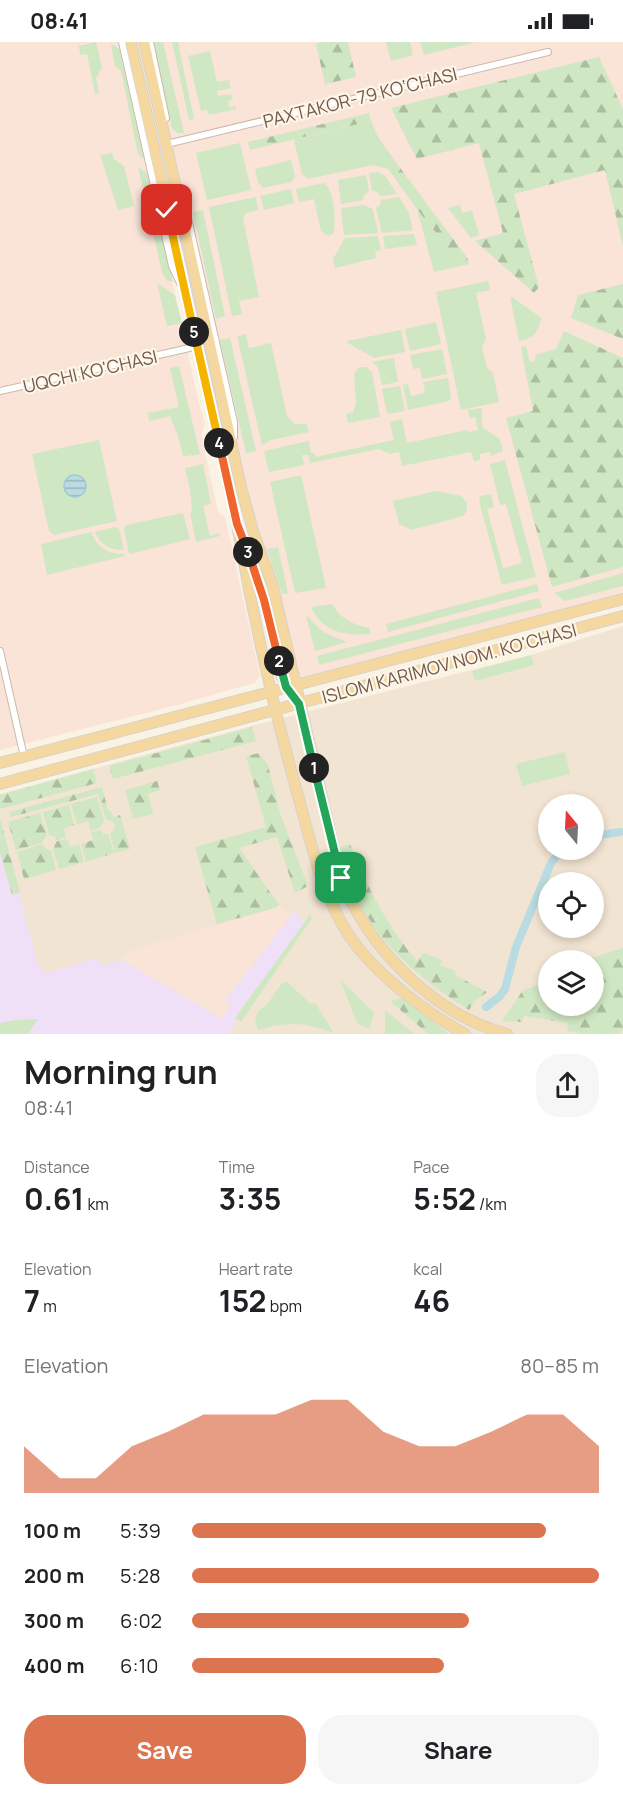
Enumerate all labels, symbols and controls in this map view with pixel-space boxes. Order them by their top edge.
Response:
text: 08:41 [30,6,89,36]
street label: PAXTAKOR-79 KO‘CHASI [260,61,460,133]
pin [141,184,192,235]
icon: check [150,193,183,226]
pin: 5 [179,317,209,347]
text: 5 [189,321,199,343]
street label: UQCHI KO'CHASI [20,344,160,398]
pin: 4 [204,428,234,458]
text: 4 [214,432,224,454]
pin: 3 [233,537,263,567]
text: 3 [243,541,253,563]
street label: ISLOM KARIMOV NOM. KO'CHASI [319,617,579,709]
pin: 2 [264,646,294,676]
text: 2 [274,650,284,672]
pin: 1 [299,753,329,783]
text: 1 [310,757,318,779]
north arrow [538,794,604,860]
map controls [538,794,604,1016]
pin [315,852,366,903]
icon: arrive [324,861,357,894]
button: locate [538,872,604,938]
button: layers [538,950,604,1016]
text: Morning run [24,1049,218,1094]
button: share [536,1054,599,1117]
text: 08:41 [24,1094,73,1121]
text: Distance [24,1156,90,1178]
text: Time [219,1156,255,1178]
text: Pace [413,1156,449,1178]
text: 0.61 [24,1178,84,1219]
text: 3:35 [219,1178,281,1219]
text: 5:52 [413,1178,476,1219]
text: km [84,1193,109,1215]
text: /km [476,1193,507,1215]
text: Elevation [24,1258,92,1280]
text: Heart rate [219,1258,293,1280]
text: kcal [413,1258,443,1280]
text: 7 [24,1280,40,1321]
text: 152 [219,1280,266,1321]
text: 46 [413,1280,450,1321]
text: m [40,1295,57,1317]
text: bpm [266,1295,302,1317]
text: Elevation [24,1352,108,1379]
text: 80–85 m [520,1352,599,1379]
text: 100 m [24,1517,81,1544]
text: 5:39 [120,1517,161,1544]
text: 200 m [24,1562,84,1589]
text: 5:28 [120,1562,161,1589]
text: 300 m [24,1607,84,1634]
text: 6:02 [120,1607,162,1634]
text: 400 m [24,1652,84,1679]
text: 6:10 [120,1652,158,1679]
button: Save [24,1715,306,1784]
button: Share [318,1715,599,1784]

